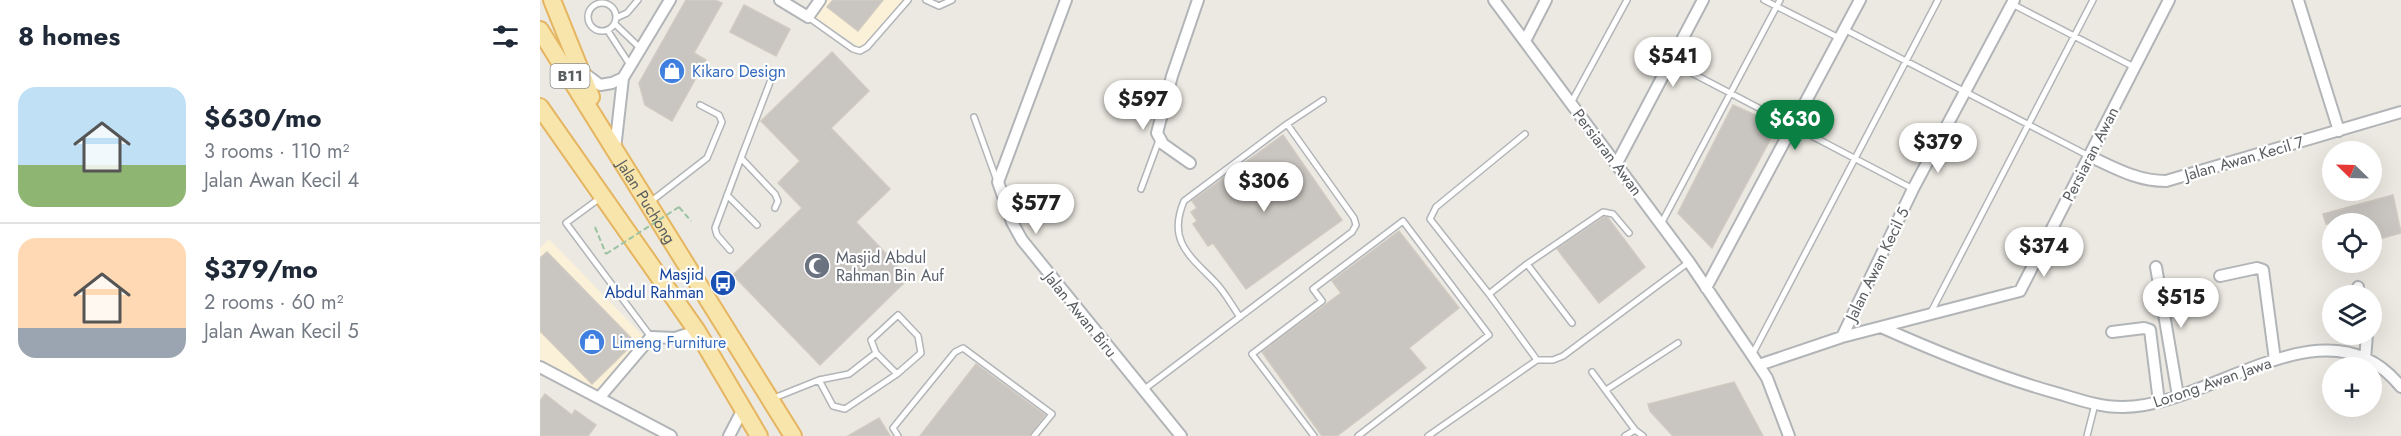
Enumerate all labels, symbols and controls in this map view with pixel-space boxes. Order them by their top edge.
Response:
text: 8 homes [18,17,120,55]
icon: filters [489,20,522,53]
pin: $541 [1637,37,1709,88]
text: $541 [1648,42,1698,71]
shop icon: Kikaro Design [657,56,687,86]
place label: Kikaro Design [692,60,786,83]
road number: B11 [550,64,590,88]
pin: $597 [1107,80,1179,131]
text: $597 [1118,85,1168,114]
text: $630/mo [204,99,322,137]
pin: $630 [1759,100,1831,151]
street label: Persiaran Awan [2057,103,2124,206]
street label: Persiaran Awan [1567,104,1648,201]
text: $630 [1769,105,1821,134]
icon: home [66,111,138,183]
pin: $379 [1902,123,1974,174]
text: $379 [1913,128,1963,157]
street label: Jalan Awan Kecil 7 [2180,130,2307,187]
text: 3 rooms · 110 m² [204,137,350,166]
north arrow [2322,141,2382,201]
map controls [2322,141,2382,417]
street label: Jalan Puchong [610,153,681,248]
pin: $306 [1228,162,1300,213]
text: Jalan Awan Kecil 4 [204,166,359,195]
text: $306 [1238,167,1290,196]
pin: $577 [1000,184,1072,235]
text: $577 [1011,189,1061,218]
street label: Jalan Awan Kecil 5 [1839,204,1915,327]
button: locate [2322,213,2382,273]
pin: $374 [2008,227,2080,278]
text: $374 [2019,232,2069,261]
place label: Masjid Abdul Rahman Bin Auf [836,246,944,287]
text: $379/mo [204,250,318,288]
mosque icon: Masjid Abdul Rahman Bin Auf [802,251,832,281]
icon: home [66,262,138,334]
place label: Masjid Abdul Rahman [605,263,704,304]
street label: Jalan Awan Biru [1037,265,1122,362]
bus stop icon: Masjid Abdul Rahman [708,268,738,298]
pin: $515 [2145,278,2217,329]
text: $515 [2157,283,2205,312]
button: layers [2322,285,2382,345]
text: 2 rooms · 60 m² [204,288,343,317]
text: Jalan Awan Kecil 5 [204,317,359,346]
shop icon: Limeng Furniture [577,327,607,357]
place label: Limeng Furniture [612,331,726,354]
street label: Lorong Awan Jawa [2150,351,2274,414]
button: + [2322,357,2382,417]

